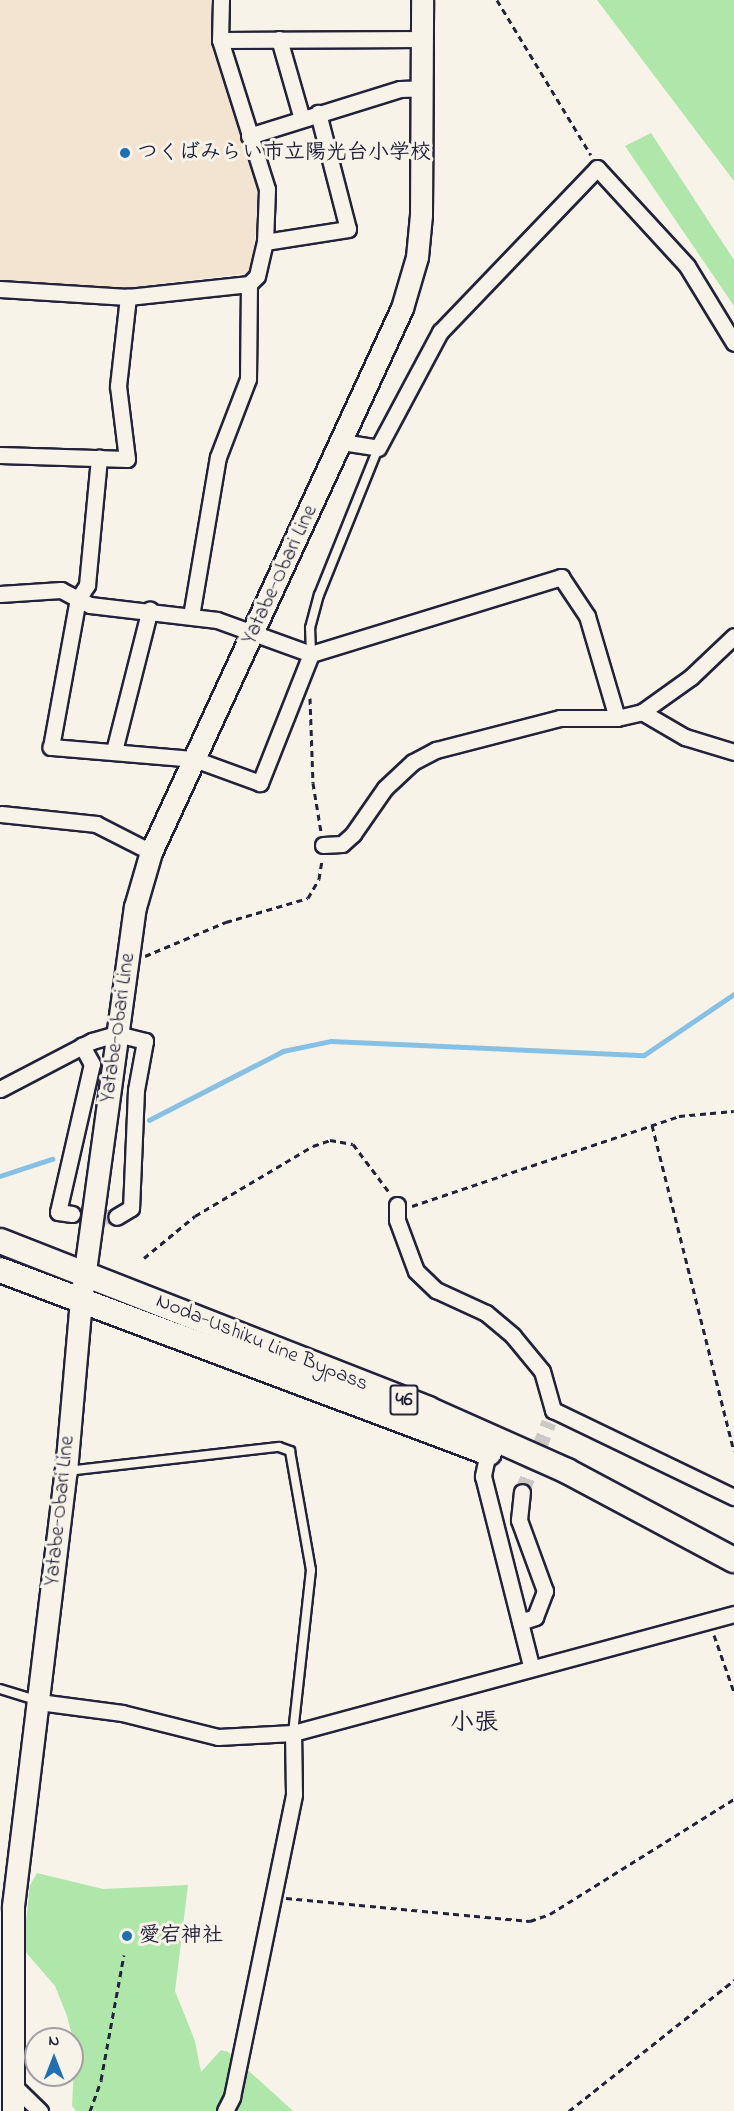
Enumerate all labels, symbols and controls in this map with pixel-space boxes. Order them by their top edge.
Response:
place label: つくばみらい市立陽光台小学校 [137,140,431,166]
marker: つくばみらい市立陽光台小学校 [118,146,132,160]
street label: Yatabe-Obari Line [237,501,323,649]
street label: Yatabe-Obari Line [95,952,141,1104]
street label: Noda-Ushiku Line Bypass [152,1289,372,1397]
road number: 46 [389,1383,419,1417]
street label: Yatabe-Obari Line [40,1435,80,1587]
district label: 小張 [450,1710,498,1738]
place label: 愛宕神社 [139,1923,223,1949]
marker: 愛宕神社 [120,1929,134,1943]
north arrow [24,2027,84,2087]
text: N [49,2029,59,2053]

